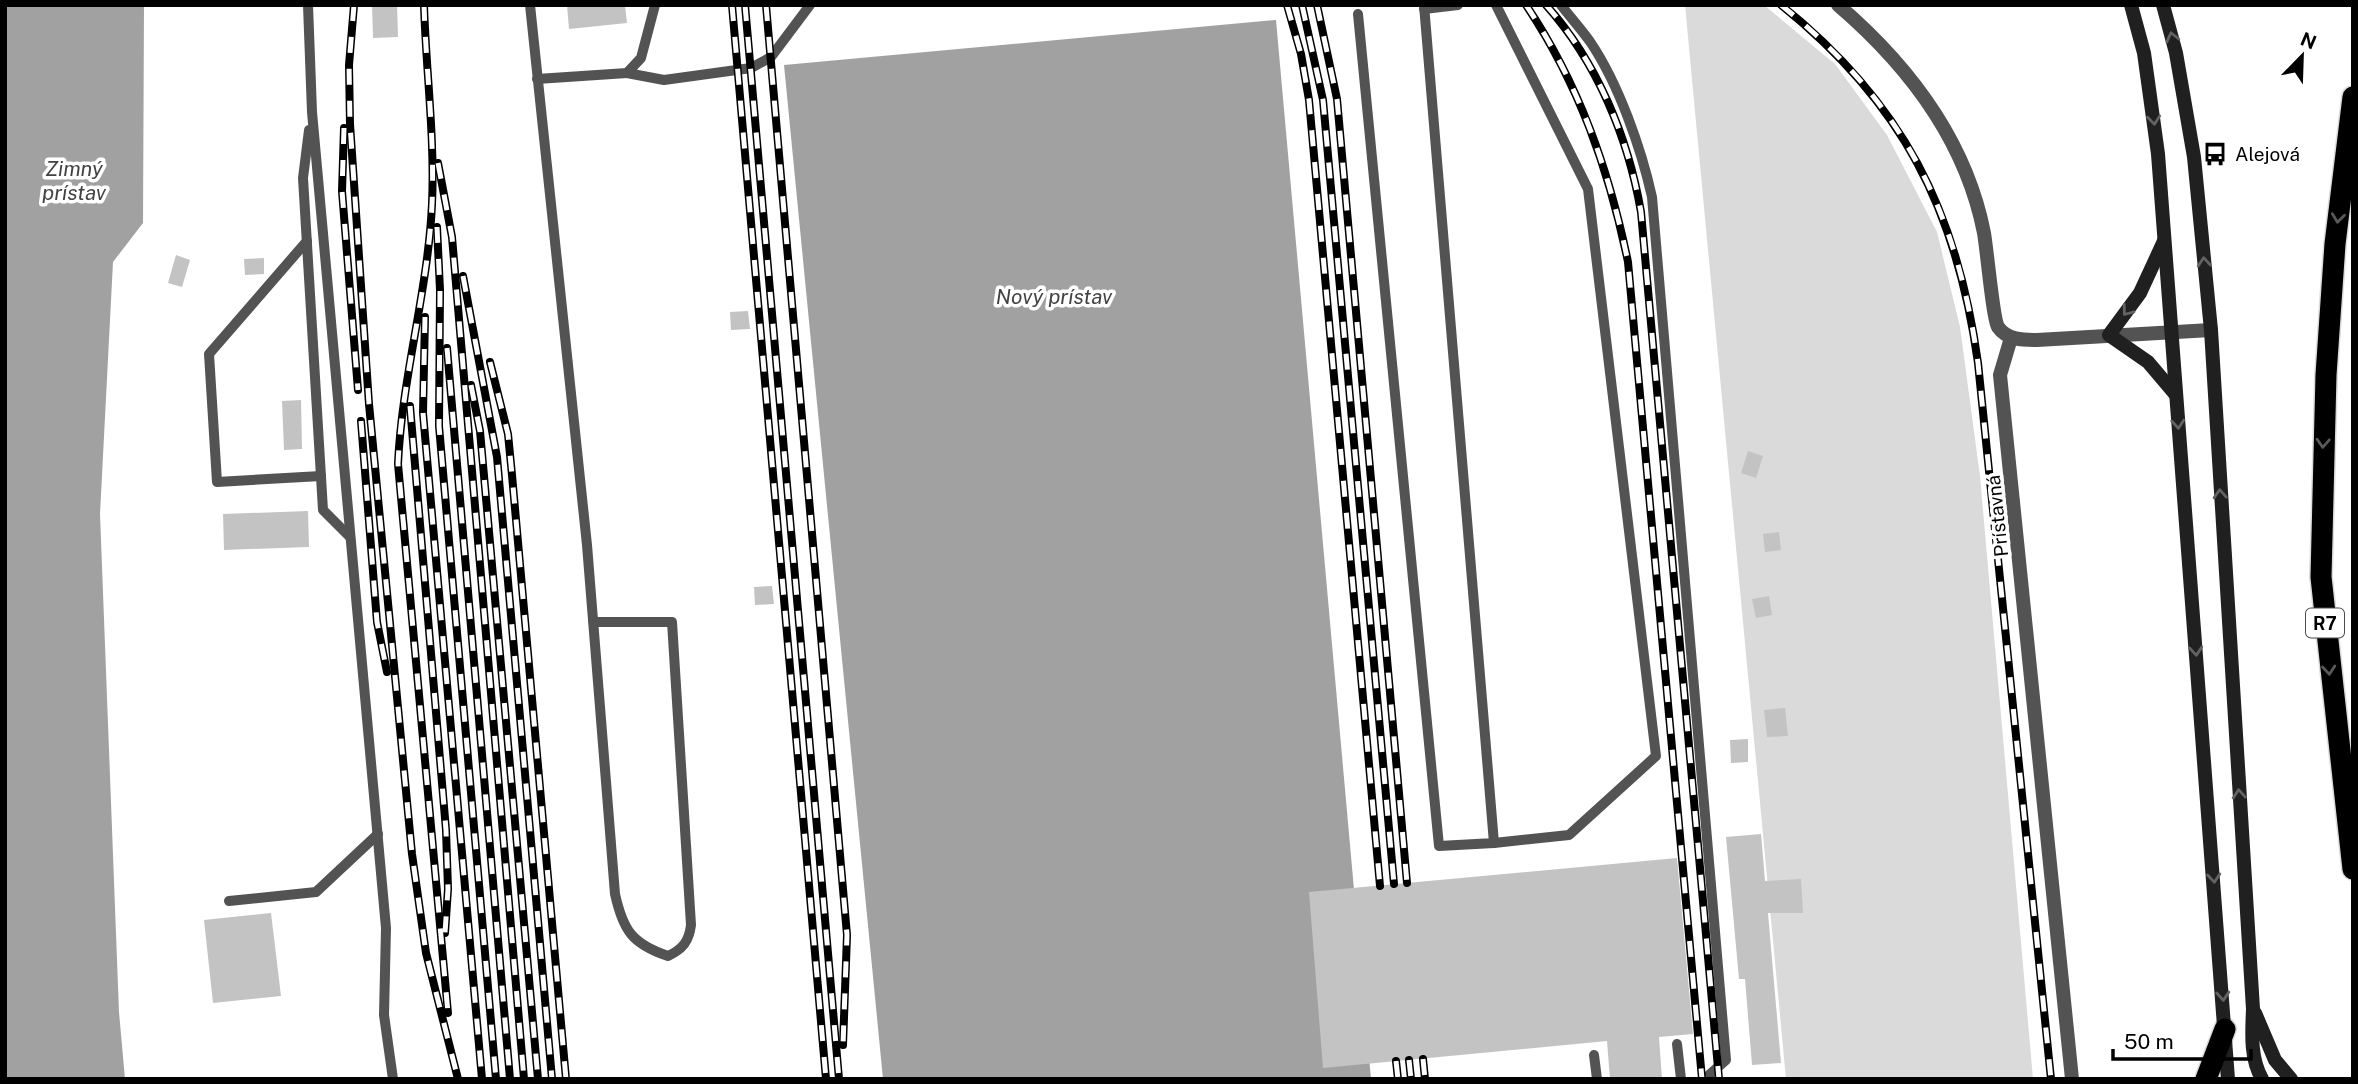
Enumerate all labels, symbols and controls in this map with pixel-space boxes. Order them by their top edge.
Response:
north arrow [2267,21,2337,91]
text: N [2298,27,2320,53]
one-way arrow [2166,31,2180,43]
one-way arrow [2147,114,2162,126]
bus stop icon: Alejová [2201,140,2229,168]
place label: Alejová [2235,143,2300,165]
water label: Zimný prístav [42,156,107,205]
one-way arrow [2331,212,2346,223]
one-way arrow [2197,256,2212,267]
water label: Nový prístav [996,284,1113,309]
one-way arrow [2123,303,2135,316]
one-way arrow [2171,419,2186,430]
one-way arrow [2315,438,2330,449]
street label: Prístavná [1982,474,2012,558]
one-way arrow [2212,488,2227,499]
road number: R7 [2306,608,2344,638]
one-way arrow [2188,646,2203,657]
one-way arrow [2321,665,2336,676]
one-way arrow [2232,788,2247,799]
one-way arrow [2206,872,2221,883]
one-way arrow [2215,991,2230,1002]
scale bar [2113,1018,2251,1062]
text: 50 m [2124,1029,2174,1054]

